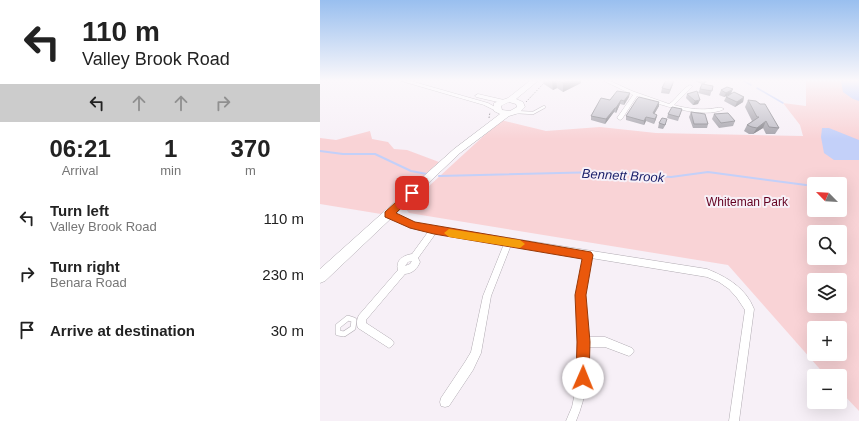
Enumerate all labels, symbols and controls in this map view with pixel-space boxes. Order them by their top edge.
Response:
icon: left [16,16,68,68]
text: 110 m [82,16,160,47]
text: Valley Brook Road [82,49,230,69]
icon: left [86,92,108,114]
icon: ahead [128,92,150,114]
icon: ahead [170,92,192,114]
icon: right [212,92,234,114]
text: 06:21 [49,135,111,162]
text: 1 [164,135,177,162]
text: 370 [231,135,271,162]
text: Arrival [62,163,99,178]
text: min [160,163,181,178]
text: m [245,163,256,178]
water label: Bennett Brook [581,166,666,185]
pin [395,176,429,210]
north arrow [807,177,847,217]
map controls [807,177,847,409]
icon: arrive [401,182,423,204]
park label: Whiteman Park [706,195,789,209]
text: Turn left [50,202,109,219]
icon: left [16,207,38,229]
text: 110 m [263,210,304,227]
text: Valley Brook Road [50,219,157,234]
button: search [807,225,847,265]
text: Turn right [50,258,120,275]
icon: right [16,263,38,285]
text: 230 m [262,266,304,283]
button: layers [807,273,847,313]
text: Benara Road [50,275,127,290]
icon: arrive [16,319,38,341]
button: + [807,321,847,361]
text: Arrive at destination [50,322,195,339]
text: 30 m [271,322,304,339]
position arrow [562,357,604,399]
button: − [807,369,847,409]

